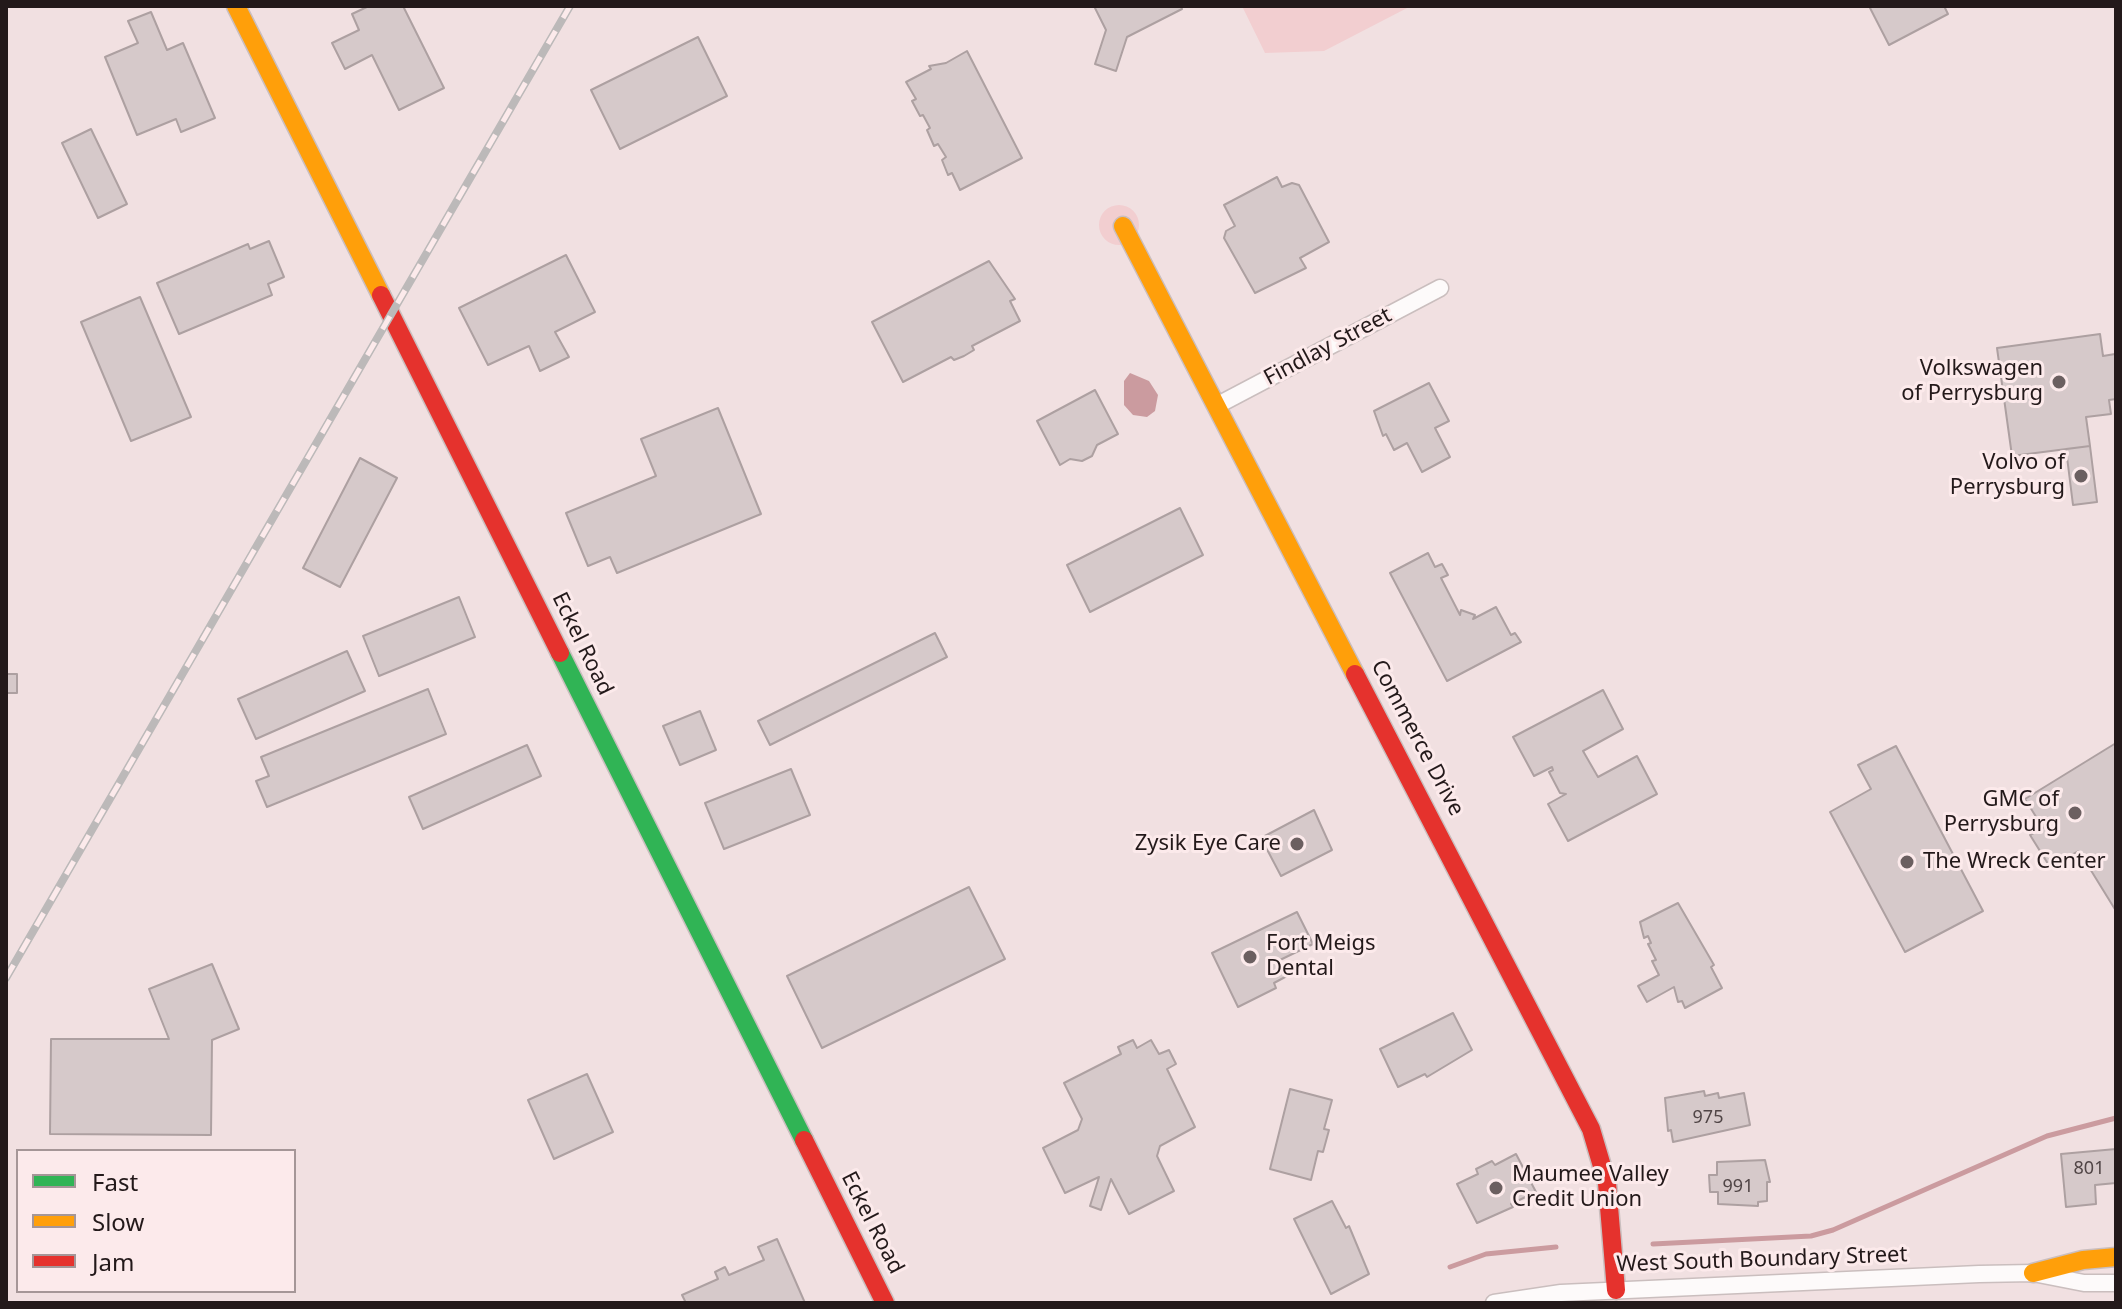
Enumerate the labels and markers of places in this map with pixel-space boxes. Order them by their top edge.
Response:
place label: Volkswagen of Perrysburg [1901,356,2043,408]
marker: Volkswagen of Perrysburg [2050,373,2068,391]
place label: Volvo of Perrysburg [1950,450,2065,502]
marker: Volvo of Perrysburg [2072,467,2090,485]
place label: GMC of Perrysburg [1944,787,2059,838]
marker: GMC of Perrysburg [2066,804,2084,822]
place label: Zysik Eye Care [1135,831,1281,857]
marker: Zysik Eye Care [1288,835,1306,853]
place label: The Wreck Center [1923,849,2106,875]
marker: The Wreck Center [1898,853,1916,871]
place label: Fort Meigs Dental [1266,931,1376,982]
marker: Fort Meigs Dental [1241,948,1259,966]
place label: Maumee Valley Credit Union [1512,1162,1669,1214]
marker: Maumee Valley Credit Union [1487,1179,1505,1197]

